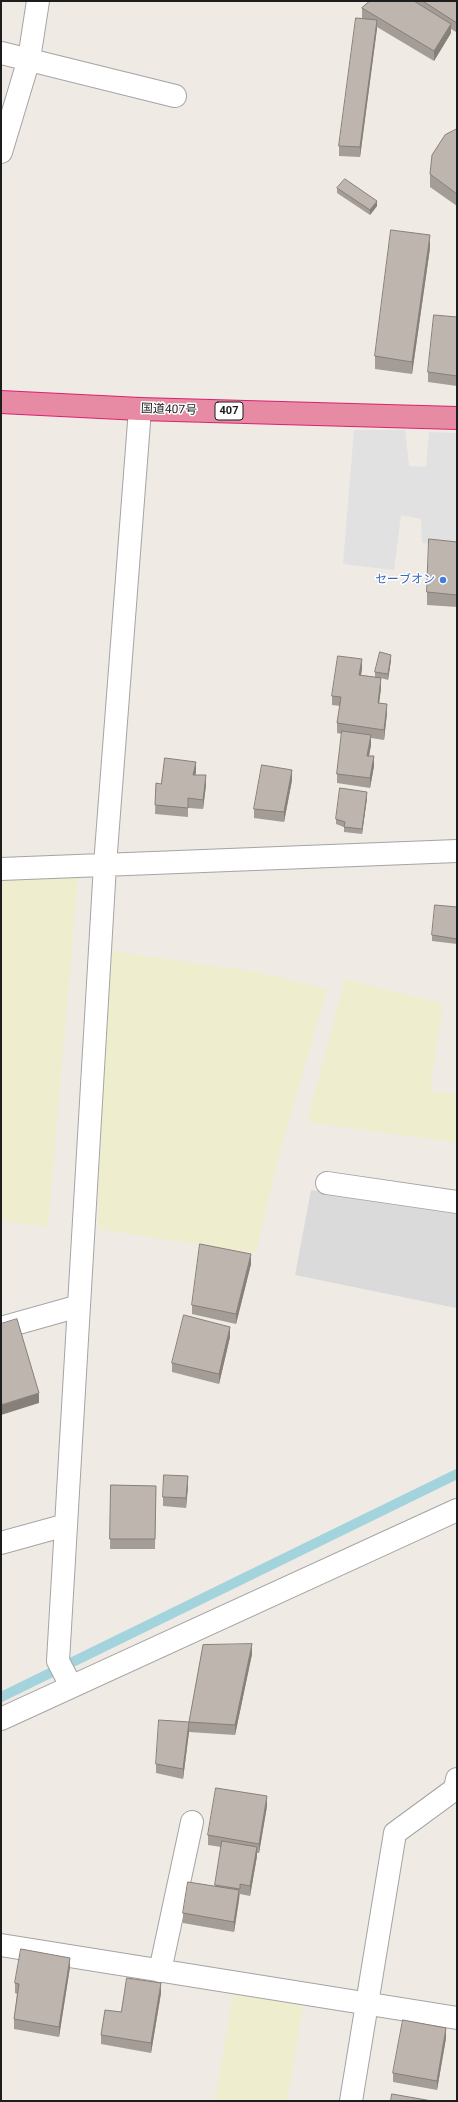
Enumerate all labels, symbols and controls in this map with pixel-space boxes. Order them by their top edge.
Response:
street label: 国道407号 [141,402,197,418]
road number: 407 [215,402,243,420]
place label: セーブオン [375,573,435,587]
marker: セーブオン [438,575,448,585]

